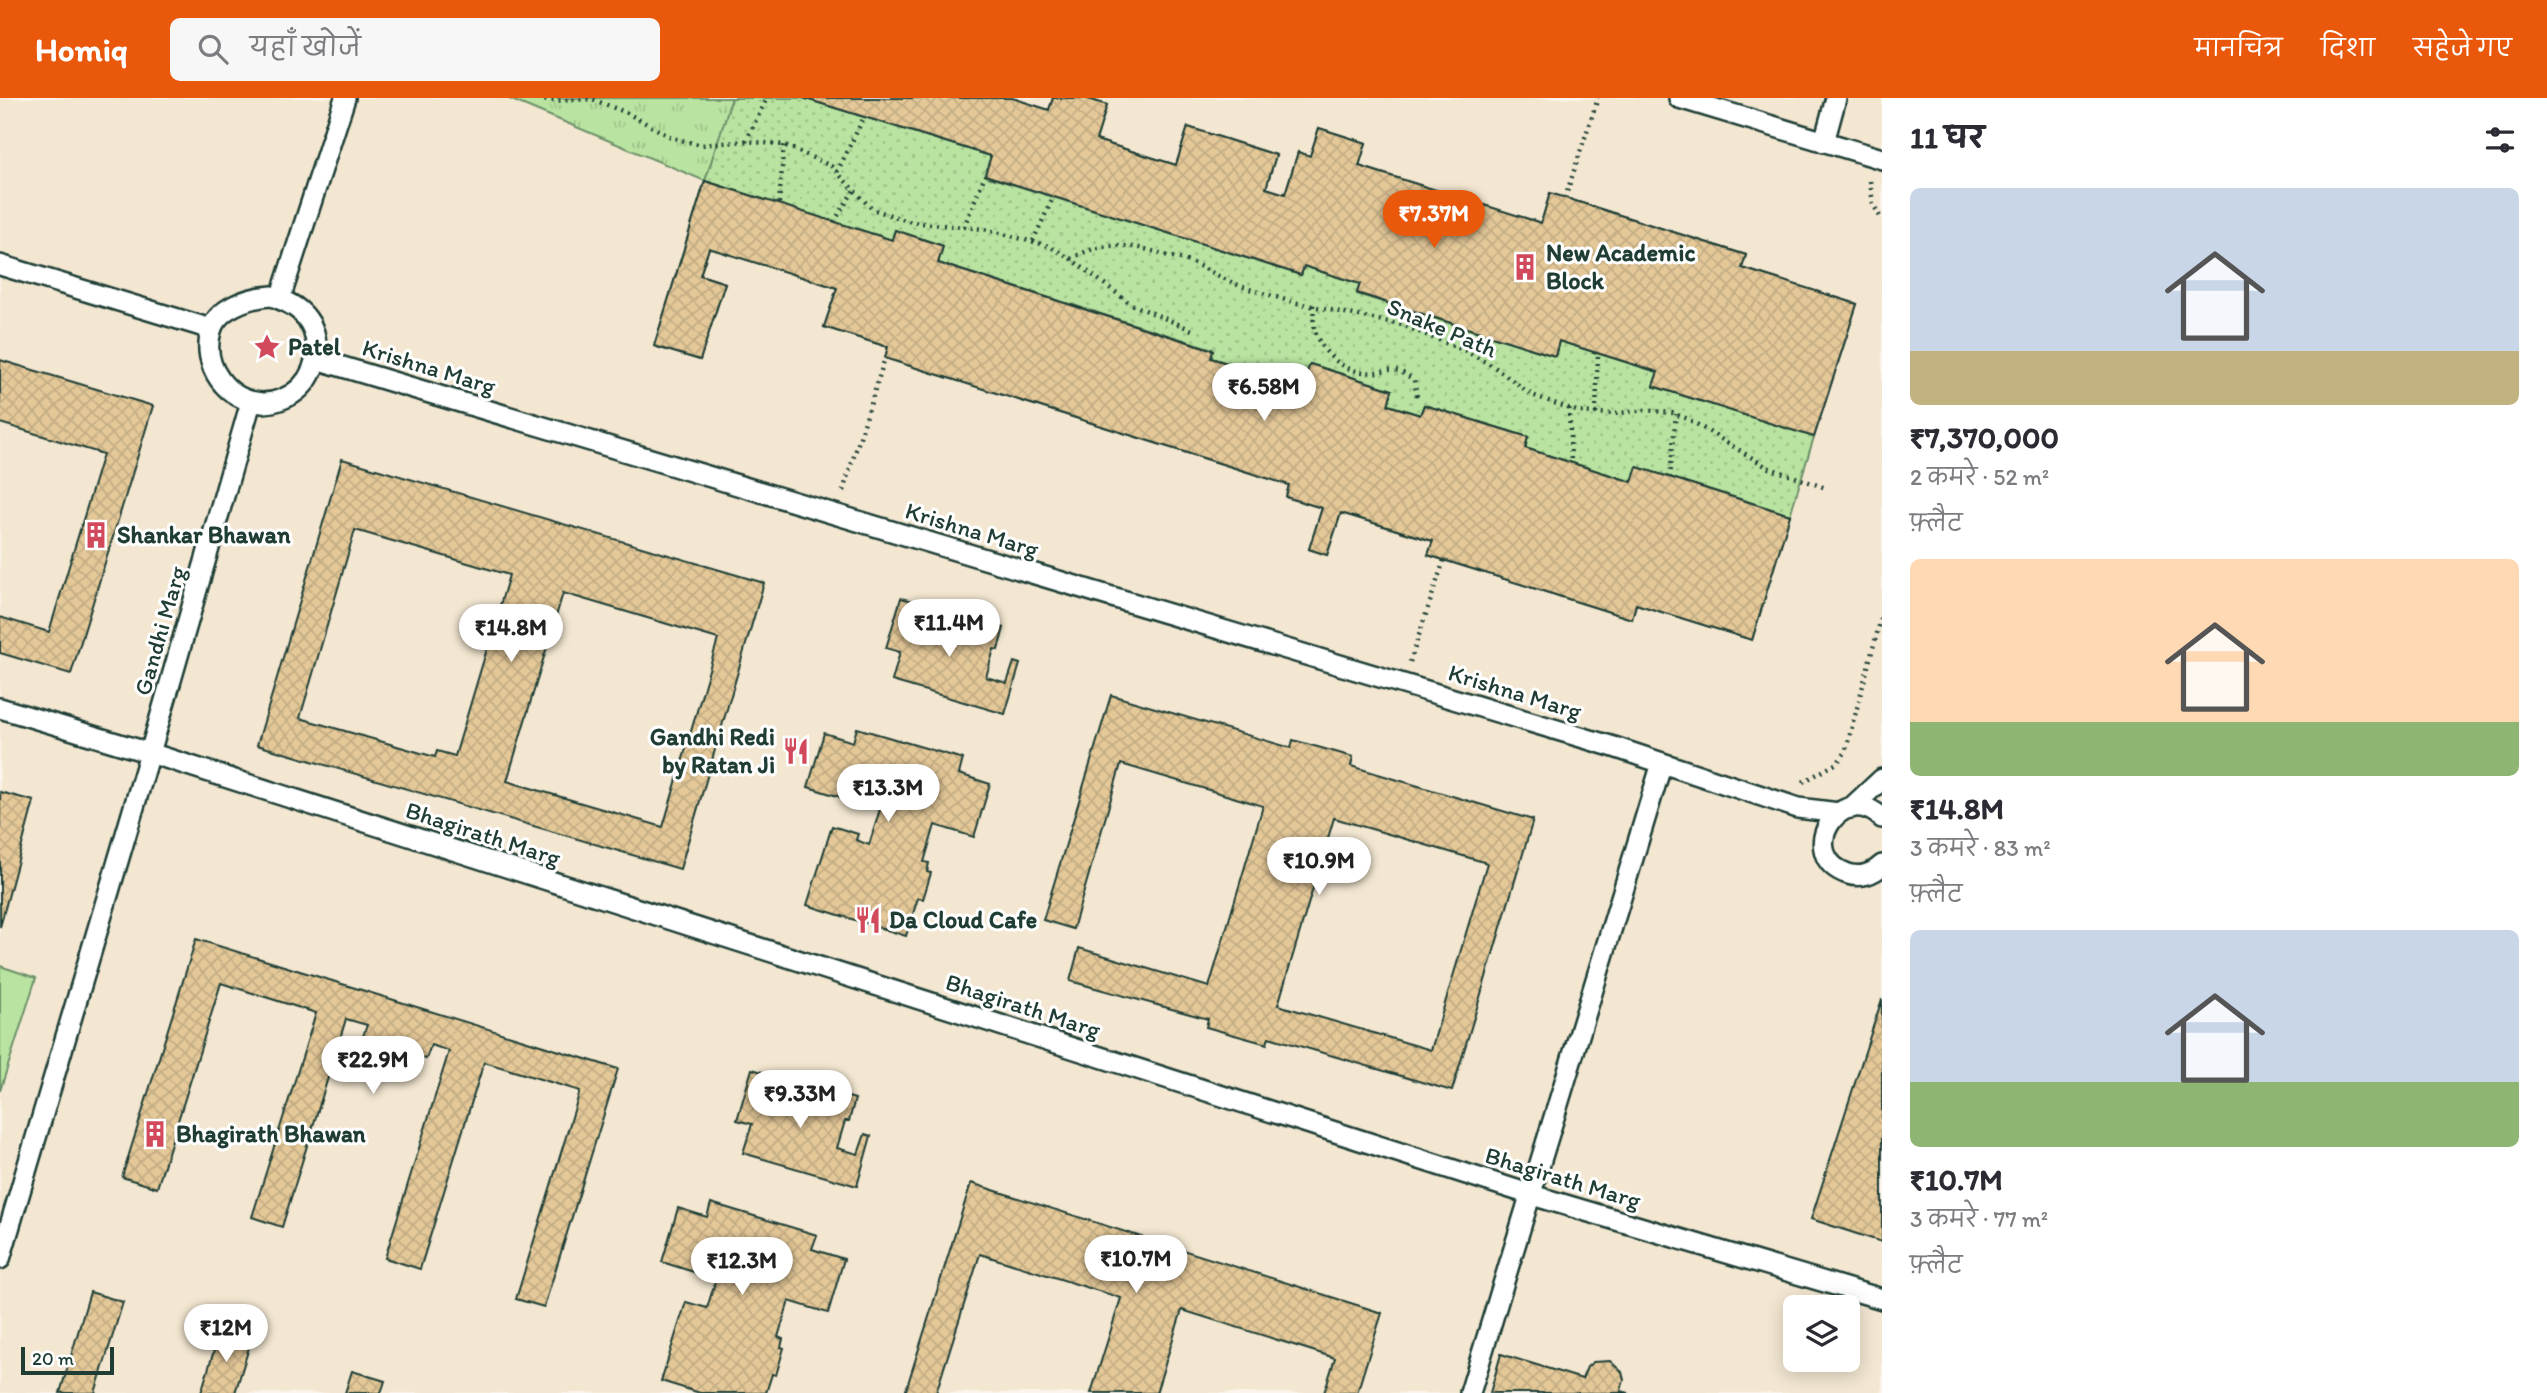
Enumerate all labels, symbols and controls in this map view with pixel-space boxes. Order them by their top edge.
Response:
search box [170,18,660,81]
text: Homiq [35,30,128,69]
icon: search [194,30,232,68]
text: यहाँ खोजें [250,31,361,63]
text: मानचित्र [2195,33,2283,62]
text: दिशा [2321,33,2375,62]
text: सहेजे गए [2413,33,2512,62]
text: 11 घर [1910,119,1985,156]
icon: filters [2481,121,2519,159]
pin: ₹7.37M [1377,190,1491,250]
text: ₹7.37M [1399,199,1469,227]
icon: home [2152,233,2278,359]
place label: New Academic Block [1546,238,1695,295]
building icon: New Academic Block [1510,252,1540,282]
street label: Snake Path [1383,291,1502,364]
place icon: Patel [252,332,282,362]
place label: Patel [288,332,341,361]
street label: Krishna Marg [359,333,500,401]
pin: ₹6.58M [1207,364,1321,423]
text: ₹6.58M [1228,372,1300,400]
text: ₹7,370,000 [1910,419,2059,456]
text: 2 कमरे · 52 m² [1910,463,2049,491]
street label: Krishna Marg [902,496,1043,564]
text: फ़्लैट [1910,509,1962,537]
building icon: Shankar Bhawan [81,520,111,550]
place label: Shankar Bhawan [117,520,291,549]
street label: Gandhi Marg [127,562,192,699]
pin: ₹11.4M [892,600,1006,659]
pin: ₹14.8M [454,604,568,664]
icon: home [2152,604,2278,730]
text: ₹11.4M [914,608,984,636]
text: ₹14.8M [475,613,547,641]
street label: Krishna Marg [1445,658,1586,726]
place label: Gandhi Redi by Ratan Ji [650,722,775,780]
restaurant icon: Gandhi Redi by Ratan Ji [781,736,811,766]
pin: ₹13.3M [831,764,945,824]
text: ₹13.3M [853,773,923,801]
text: ₹14.8M [1910,790,2004,827]
street label: Bhagirath Marg [402,795,565,872]
text: 3 कमरे · 83 m² [1910,834,2051,862]
pin: ₹10.9M [1262,838,1376,897]
text: ₹10.9M [1283,846,1355,874]
text: फ़्लैट [1910,880,1962,908]
restaurant icon: Da Cloud Cafe [853,905,883,935]
place label: Da Cloud Cafe [889,905,1037,934]
street label: Bhagirath Marg [942,967,1105,1044]
icon: home [2152,975,2278,1101]
pin: ₹22.9M [316,1037,430,1096]
text: ₹22.9M [337,1045,409,1073]
pin: ₹9.33M [743,1070,857,1130]
text: ₹9.33M [764,1079,836,1107]
building icon: Bhagirath Bhawan [140,1119,170,1149]
place label: Bhagirath Bhawan [176,1119,366,1149]
street label: Bhagirath Marg [1482,1140,1645,1215]
text: ₹10.7M [1910,1161,2003,1198]
text: 3 कमरे · 77 m² [1910,1205,2048,1233]
pin: ₹10.7M [1079,1236,1193,1295]
pin: ₹12.3M [685,1238,799,1297]
text: ₹10.7M [1100,1244,1172,1272]
text: ₹12.3M [707,1246,777,1274]
text: फ़्लैट [1910,1251,1962,1279]
map controls [1783,1295,1860,1372]
button: layers [1783,1295,1860,1372]
pin: ₹12M [185,1304,267,1364]
text: ₹12M [200,1313,252,1341]
scale bar [21,1344,114,1376]
text: 20 m [32,1347,74,1370]

